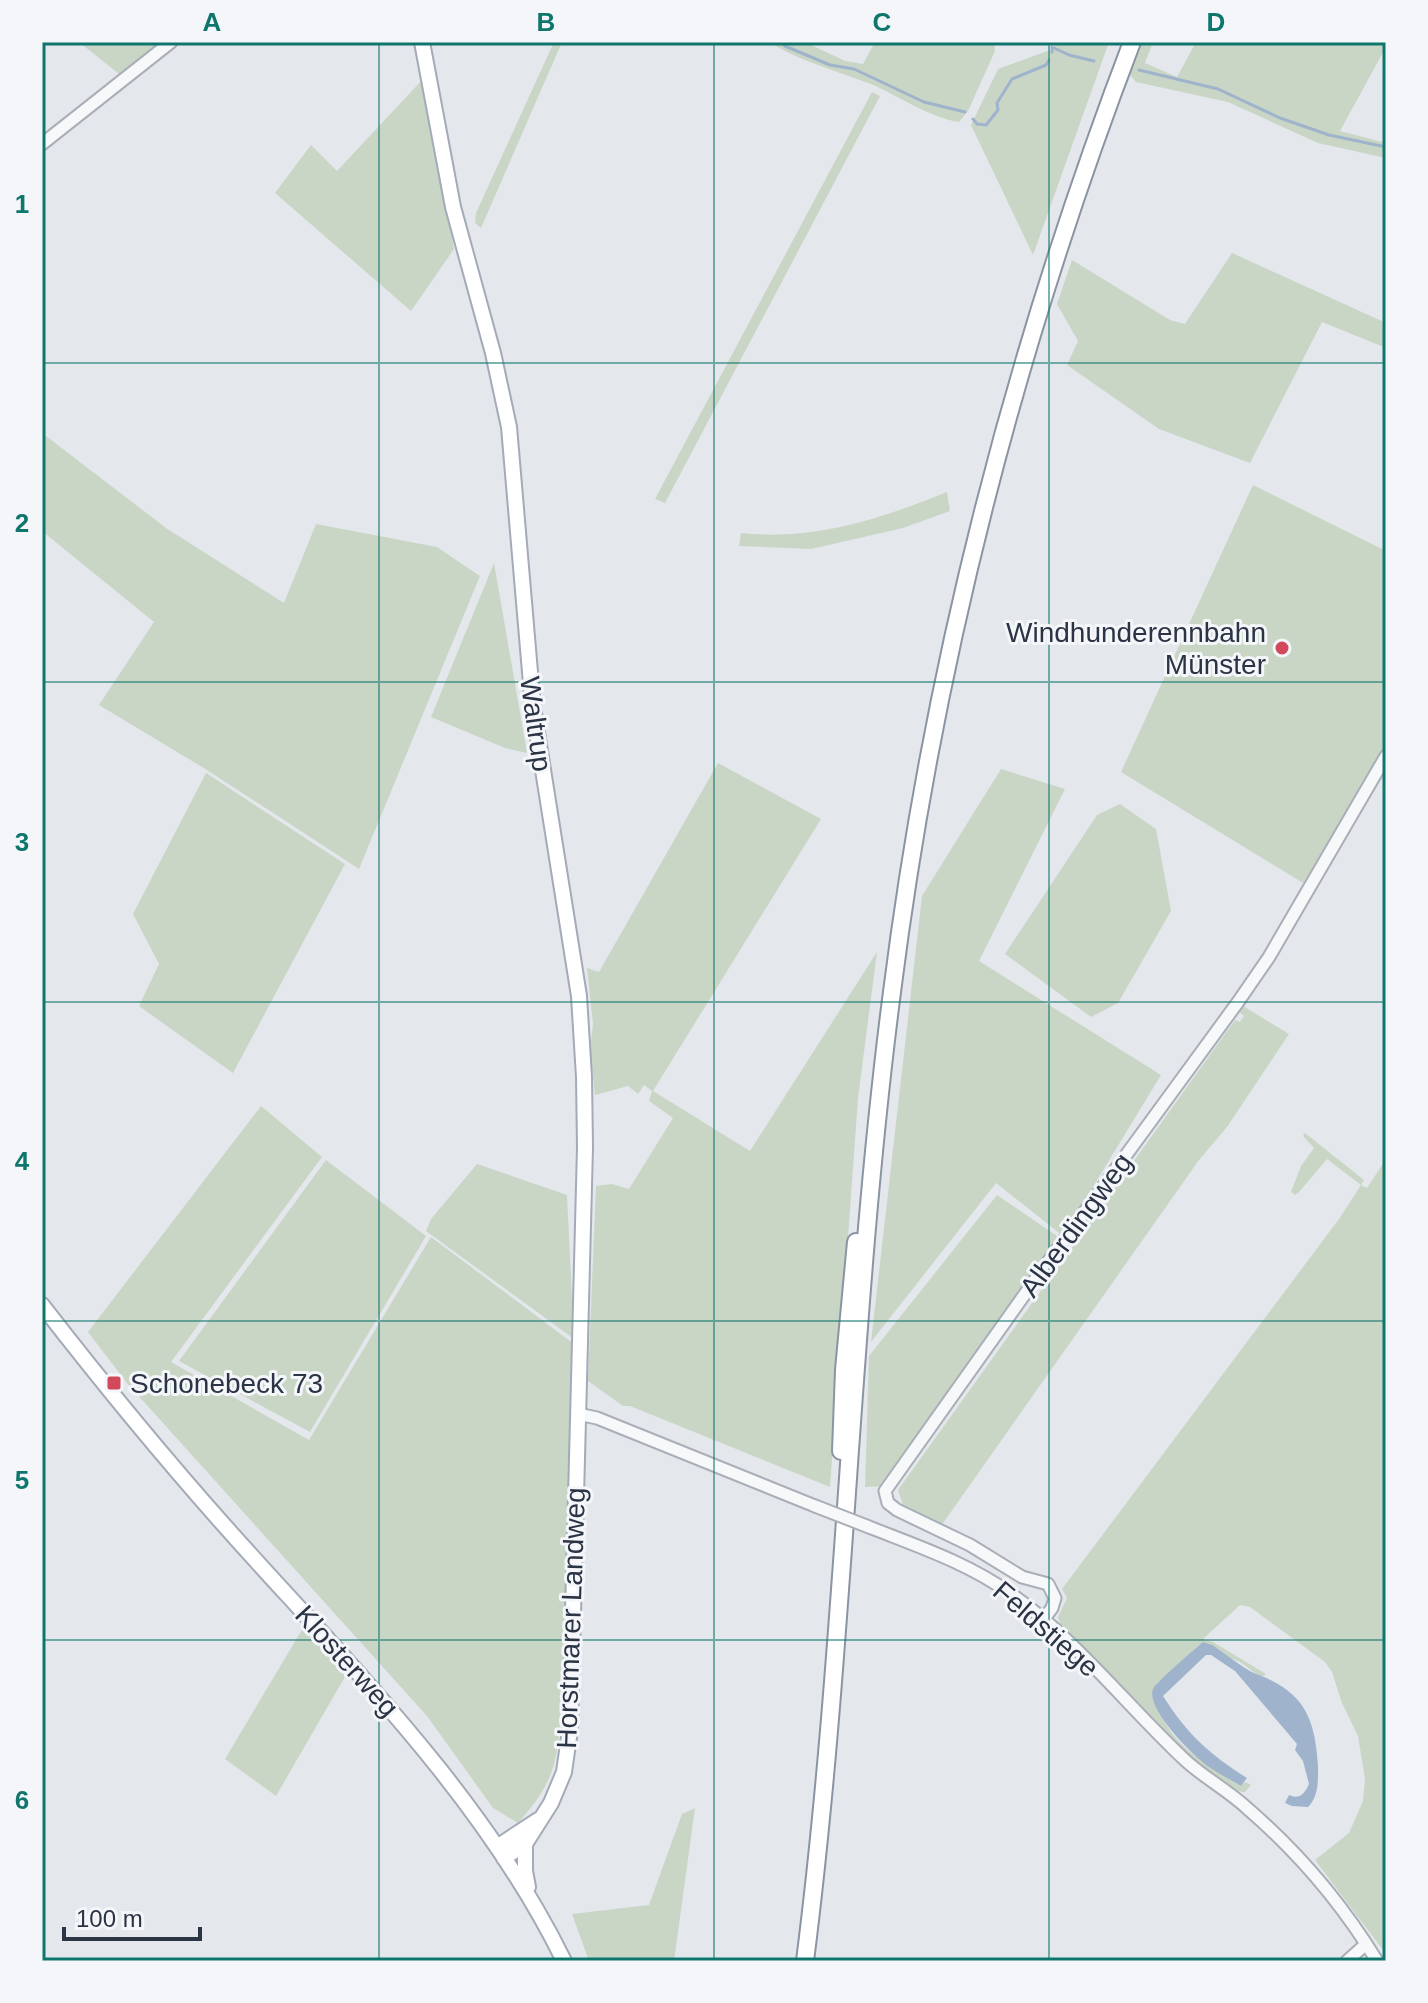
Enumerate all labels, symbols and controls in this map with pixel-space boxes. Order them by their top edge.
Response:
text: A [203,7,222,37]
text: B [537,7,555,37]
text: C [873,7,892,37]
text: D [1207,7,1225,37]
text: 1 [15,189,29,219]
text: 2 [15,508,29,538]
place label: Windhunderennbahn Münster [1006,617,1266,680]
marker: Windhunderennbahn Münster [1273,639,1291,657]
street label: Waltrup [514,675,558,773]
text: 3 [15,827,29,857]
text: 4 [15,1146,30,1176]
street label: Alberdingweg [1014,1147,1138,1303]
place label: Schonebeck 73 [130,1368,323,1399]
marker: Schonebeck 73 [105,1374,123,1392]
text: 5 [15,1465,29,1495]
street label: Horstmarer Landweg [551,1487,591,1749]
street label: Feldstiege [987,1575,1105,1683]
street label: Klosterweg [289,1599,405,1723]
text: 6 [15,1785,29,1815]
scale bar [64,1891,200,1941]
text: 100 m [76,1905,143,1932]

